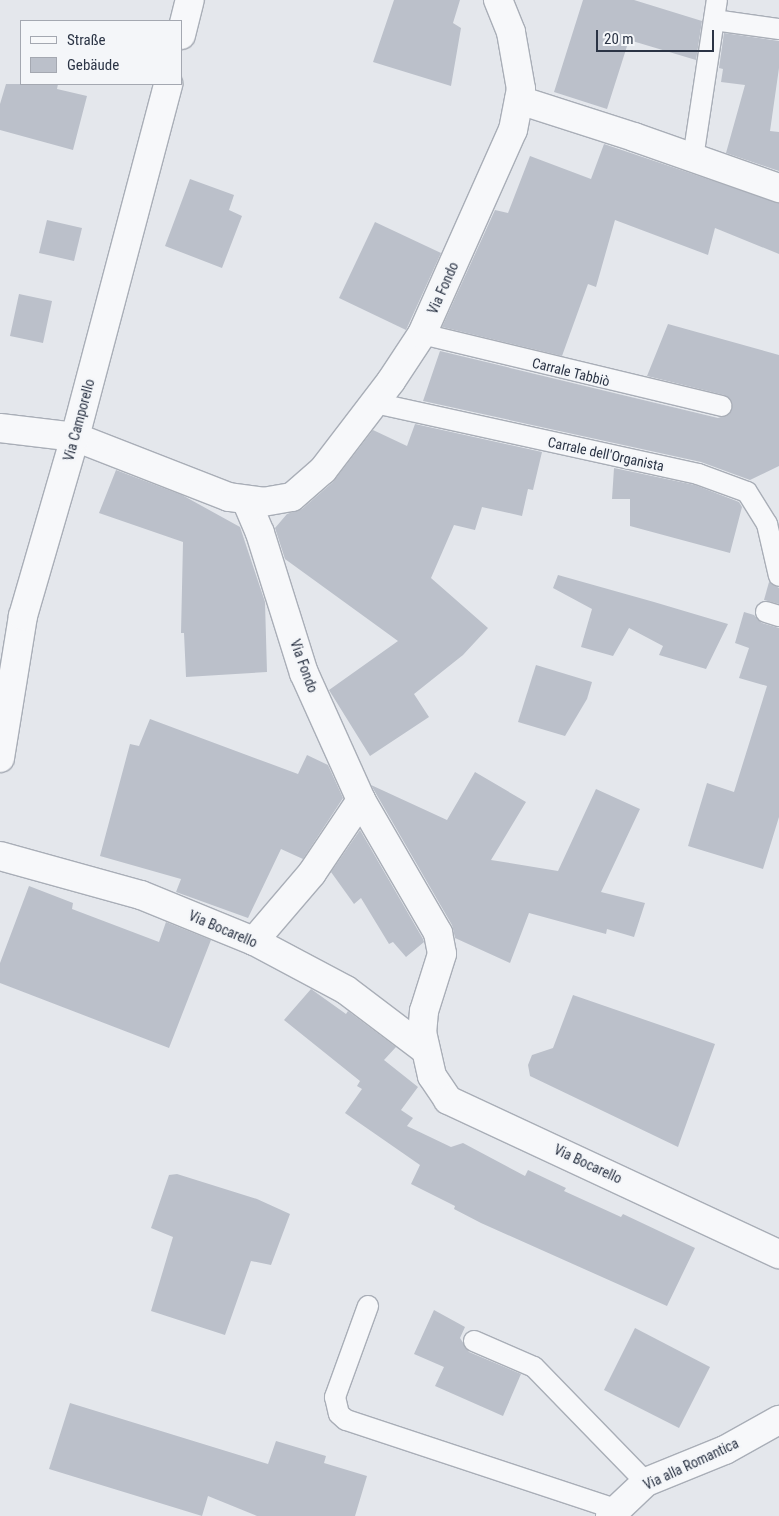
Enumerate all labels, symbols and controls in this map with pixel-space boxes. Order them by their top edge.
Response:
legend [20,20,182,85]
scale bar [599,20,716,52]
text: 20 m [604,30,634,48]
text: Straße [67,31,106,49]
text: Gebäude [67,56,119,74]
street label: Via Fondo [424,259,462,317]
street label: Carrale Tabbiò [530,354,612,390]
street label: Via Camporello [60,377,98,463]
street label: Carrale dell'Organista [546,433,666,475]
street label: Via Fondo [287,637,321,695]
street label: Via Bocarello [186,907,260,951]
street label: Via Bocarello [551,1141,625,1187]
street label: Via alla Romantica [641,1435,741,1493]

